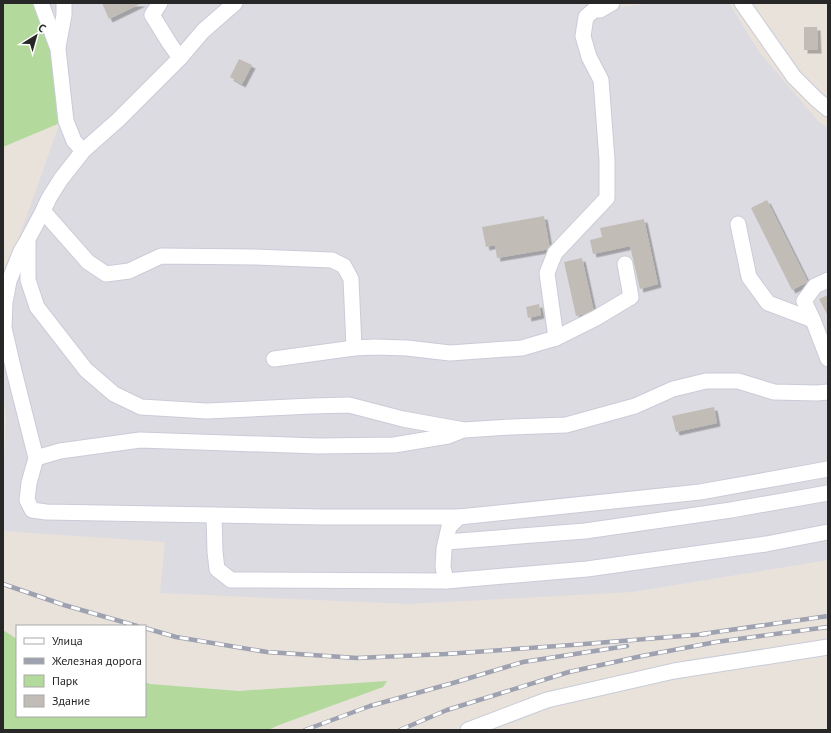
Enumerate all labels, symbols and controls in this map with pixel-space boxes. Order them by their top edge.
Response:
north arrow [16,16,56,56]
text: С [35,21,49,35]
legend [16,625,146,717]
text: Улица [52,633,83,648]
text: Железная дорога [51,653,142,668]
text: Парк [52,673,78,688]
text: Здание [52,693,90,708]

